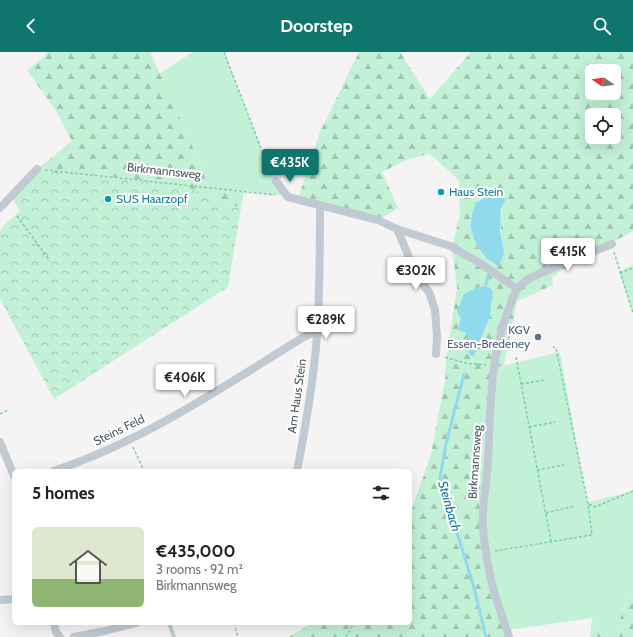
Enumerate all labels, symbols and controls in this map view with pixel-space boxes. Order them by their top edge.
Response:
icon: back [20,15,42,37]
text: Doorstep [280,15,353,37]
icon: search [591,15,613,37]
north arrow [585,64,621,100]
map controls [585,64,621,144]
button: locate [585,108,621,144]
pin: €435K [262,149,318,183]
text: €435K [271,154,309,170]
street label: Birkmannsweg [126,159,203,182]
place label: Haus Stein [449,184,504,199]
marker: Haus Stein [436,187,446,197]
place label: SUS Haarzopf [116,191,188,206]
marker: SUS Haarzopf [103,194,113,204]
pin: €415K [540,238,596,272]
text: €415K [550,243,586,259]
pin: €302K [388,257,444,291]
text: €302K [396,262,436,278]
pin: €289K [298,306,354,340]
text: €289K [307,311,345,327]
place label: KGV Essen-Bredeney [447,322,531,351]
marker: KGV Essen-Bredeney [533,332,543,342]
street label: Am Haus Stein [284,358,309,434]
pin: €406K [157,364,213,398]
text: €406K [164,369,206,385]
street label: Steins Feld [91,411,147,448]
street label: Birkmannsweg [464,423,485,500]
water label: Steinbach [435,479,465,533]
icon: filters [370,482,392,504]
text: 5 homes [32,483,95,503]
text: €435,000 [156,541,236,561]
icon: home [64,543,112,591]
text: 3 rooms · 92 m² [156,561,243,577]
text: Birkmannsweg [156,577,236,593]

